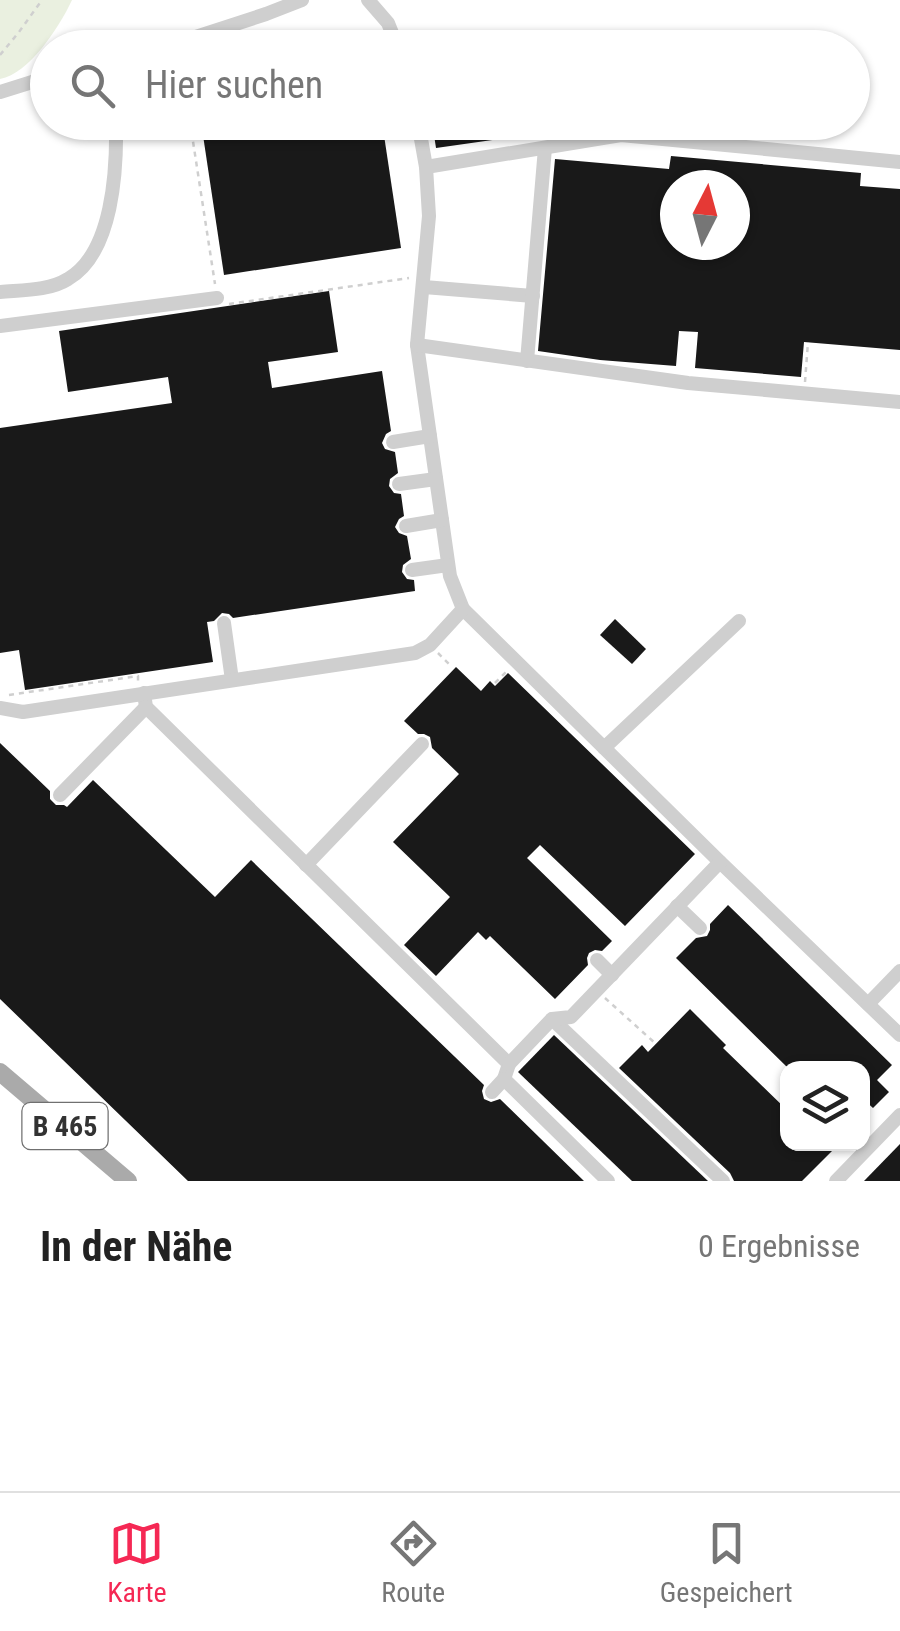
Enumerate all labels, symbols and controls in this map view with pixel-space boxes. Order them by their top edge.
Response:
search box [30,30,870,140]
icon: search [65,58,120,113]
text: Hier suchen [145,63,323,107]
north arrow [660,170,750,260]
map controls [780,1061,870,1151]
button: layers [780,1061,870,1151]
road number: B 465 [22,1103,108,1149]
text: In der Nähe [40,1222,232,1271]
text: 0 Ergebnisse [698,1227,860,1265]
tab: Karte [107,1516,167,1609]
tab: Route [381,1516,445,1609]
tab: Gespeichert [660,1516,793,1609]

